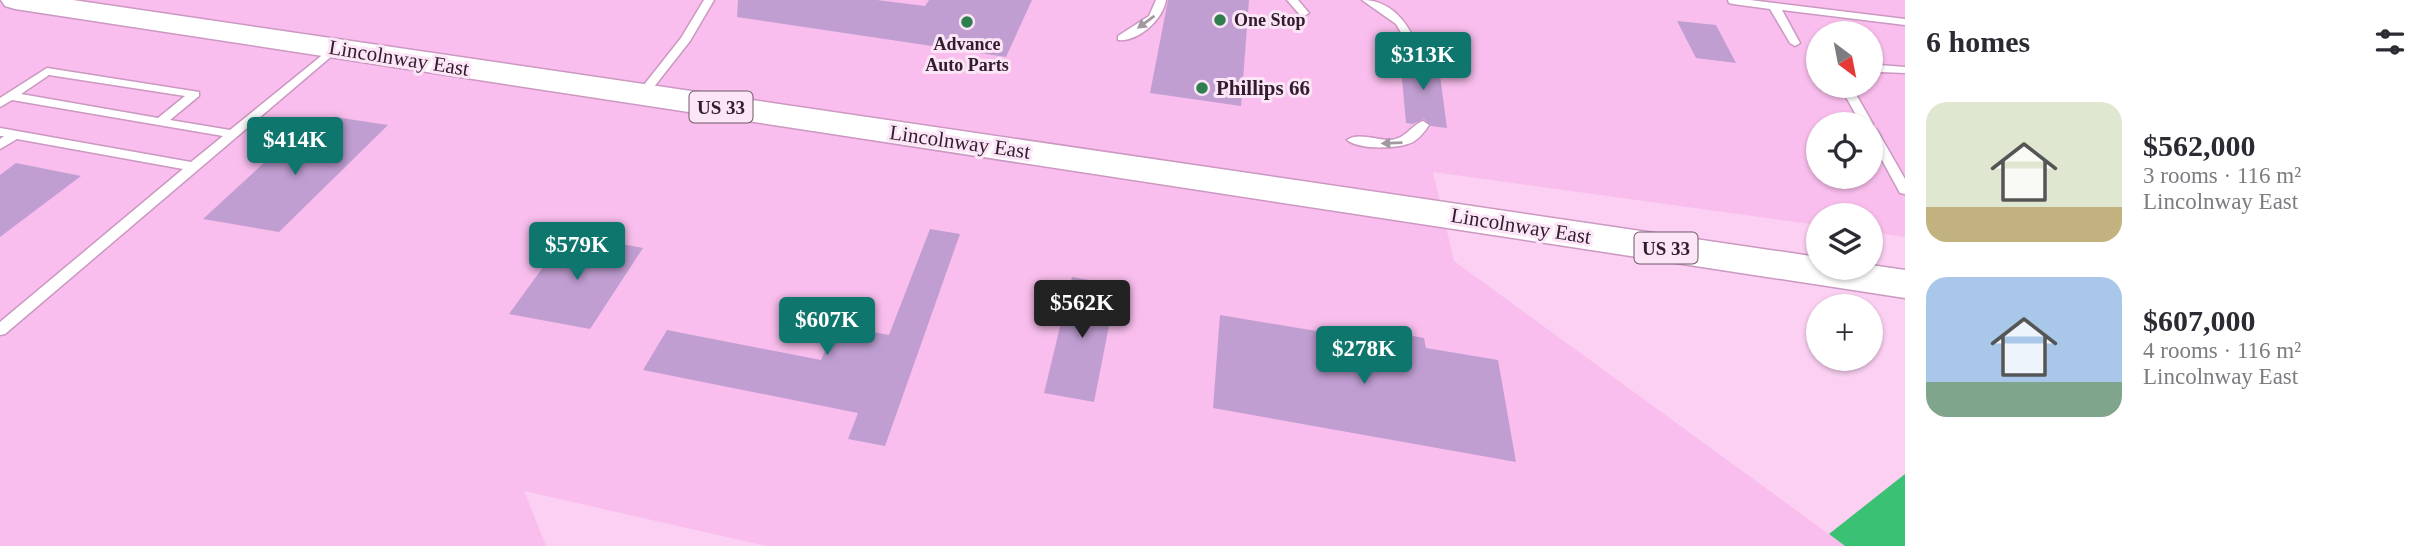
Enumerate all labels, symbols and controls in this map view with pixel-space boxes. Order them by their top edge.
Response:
place label: One Stop [1234,10,1306,30]
marker: One Stop [1212,12,1228,28]
marker: Advance Auto Parts [959,14,975,30]
one-way arrow [1138,15,1156,30]
north arrow [1806,21,1883,98]
map controls [1806,21,1883,371]
icon: filters [2371,23,2409,61]
text: 6 homes [1926,25,2030,58]
pin: $313K [1374,32,1472,92]
place label: Advance Auto Parts [925,34,1009,75]
street label: Lincolnway East [327,35,471,81]
text: $313K [1391,42,1455,67]
place label: Phillips 66 [1216,76,1310,100]
marker: Phillips 66 [1194,80,1210,96]
road number: US 33 [690,92,752,122]
button: locate [1806,112,1883,189]
pin: $414K [246,118,344,177]
street label: Lincolnway East [888,120,1032,164]
text: $414K [263,127,327,152]
text: $562,000 [2143,129,2256,162]
icon: home [1982,130,2066,214]
one-way arrow [1381,137,1403,148]
text: 3 rooms · 116 m² [2143,163,2301,188]
text: Lincolnway East [2143,189,2298,214]
street label: Lincolnway East [1449,203,1593,249]
button: layers [1806,203,1883,280]
pin: $579K [528,222,626,282]
text: $579K [545,232,609,257]
road number: US 33 [1634,232,1698,264]
pin: $562K [1033,280,1131,340]
text: $562K [1050,290,1114,315]
button: + [1806,294,1883,371]
pin: $607K [778,298,876,357]
text: $607,000 [2143,304,2256,337]
icon: home [1982,305,2066,389]
text: $607K [795,307,859,332]
pin: $278K [1315,326,1413,386]
text: $278K [1332,336,1396,361]
text: 4 rooms · 116 m² [2143,338,2301,363]
text: Lincolnway East [2143,364,2298,389]

